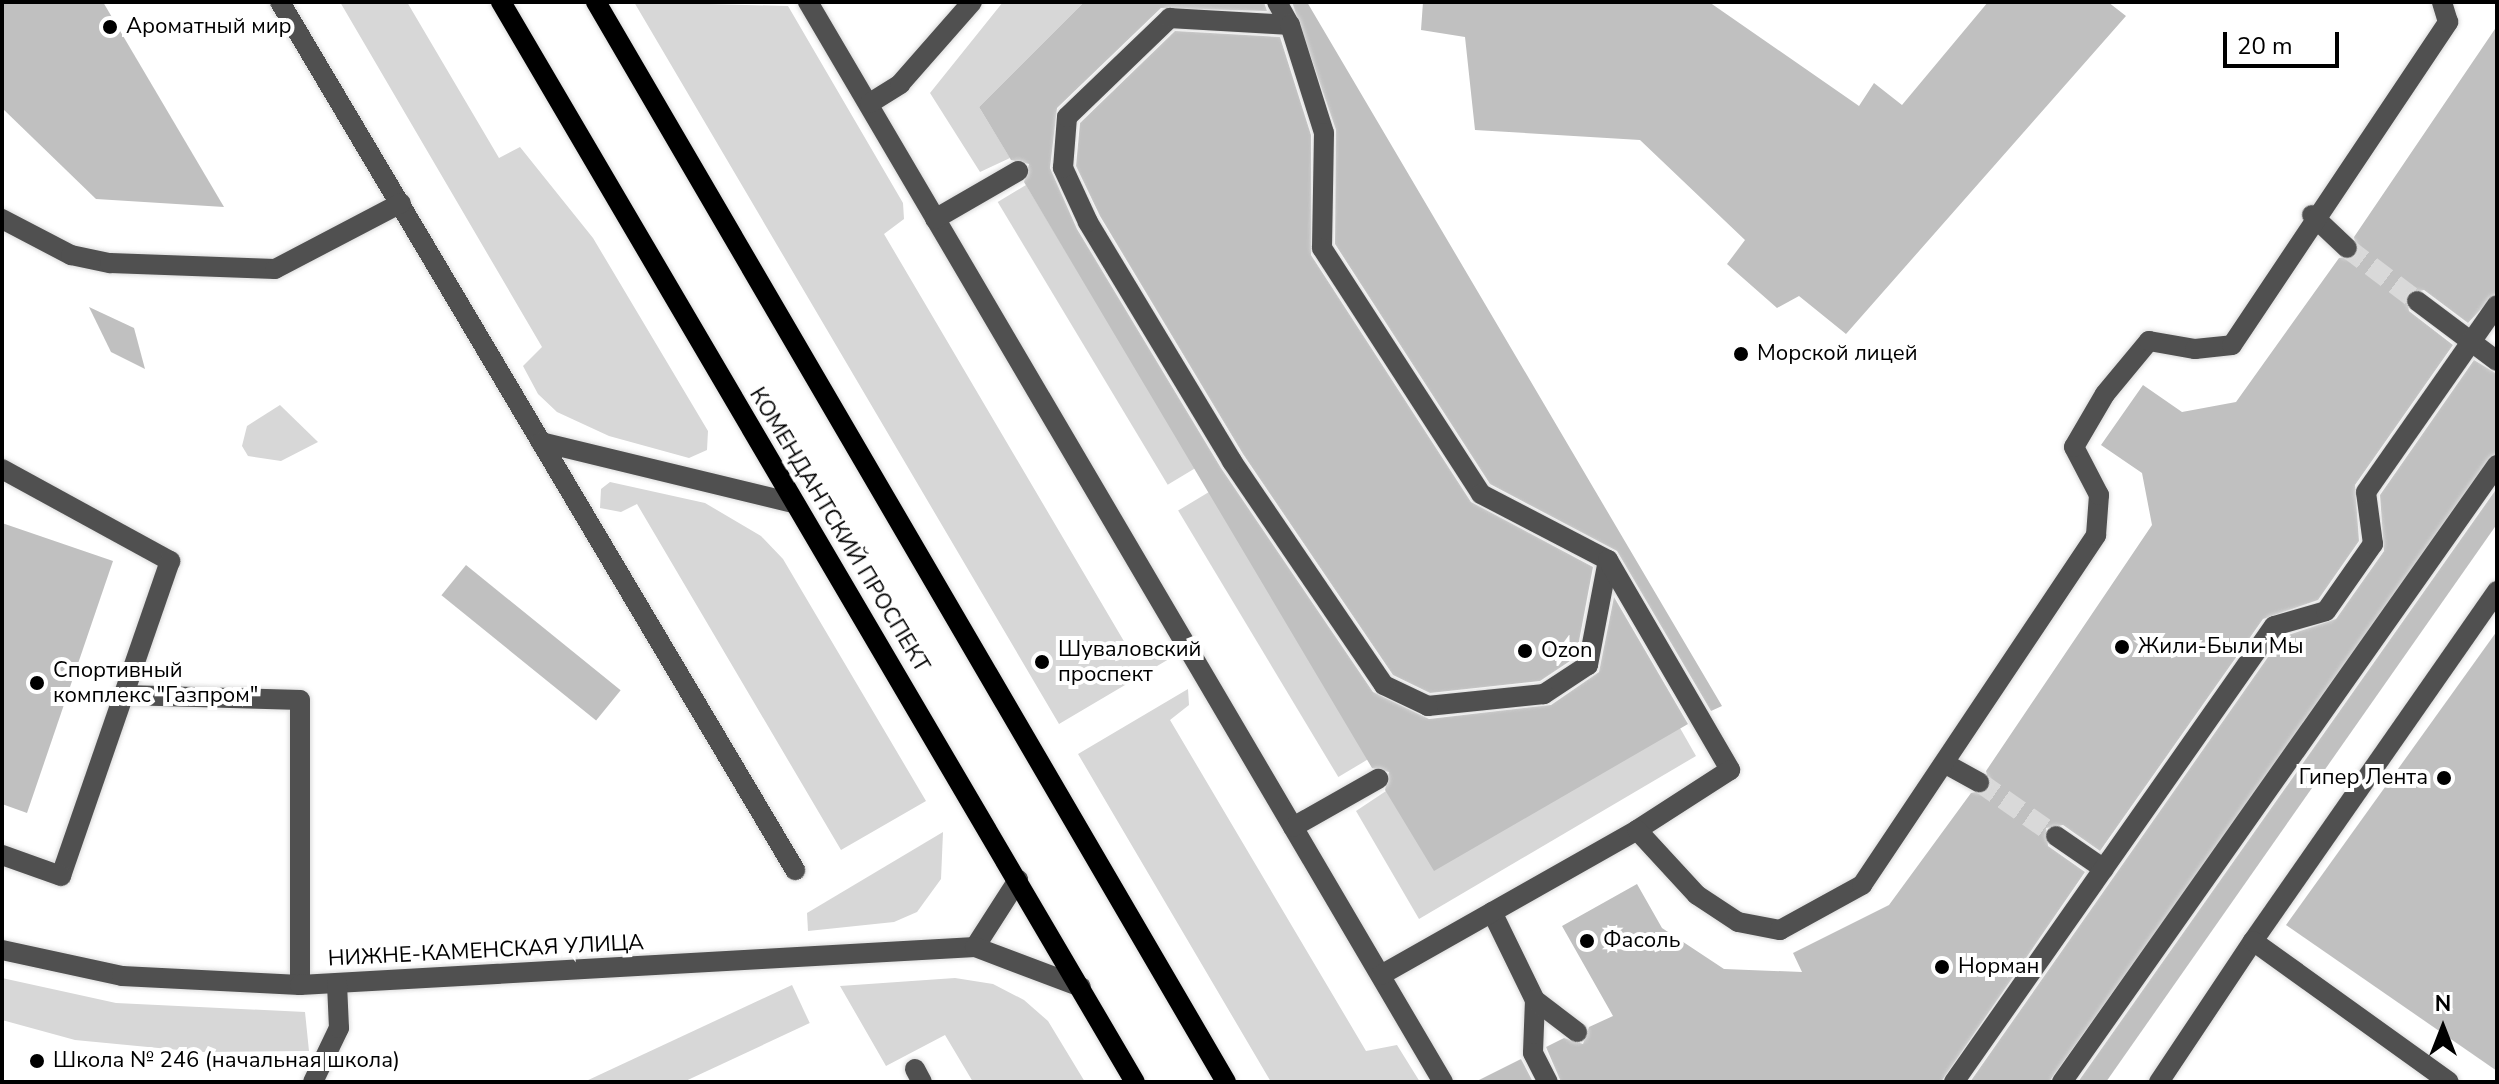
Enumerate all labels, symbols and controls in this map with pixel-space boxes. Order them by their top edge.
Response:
place label: Ароматный мир [126,14,292,40]
scale bar [2227,16,2343,66]
marker: Ароматный мир [101,18,119,36]
text: 20 m [2237,30,2293,62]
place label: Морской лицей [1757,341,1918,367]
marker: Морской лицей [1732,345,1750,363]
street label: КОМЕНДАНТСКИЙ ПРОСПЕКТ [743,383,935,677]
place label: Жили-Были Мы [2138,634,2304,660]
place label: Шуваловский проспект [1058,636,1201,688]
place label: Ozon [1541,638,1593,664]
marker: Жили-Были Мы [2113,638,2131,656]
marker: Ozon [1516,642,1534,660]
marker: Шуваловский проспект [1033,653,1051,671]
place label: Спортивный комплекс "Газпром" [53,657,258,708]
marker: Спортивный комплекс "Газпром" [28,674,46,692]
place label: Гипер Лента [2299,765,2428,791]
marker: Гипер Лента [2435,769,2453,787]
place label: Фасоль [1603,928,1681,954]
street label: НИЖНЕ-КАМЕНСКАЯ УЛИЦА [327,930,645,972]
marker: Фасоль [1578,932,1596,950]
place label: Норман [1958,954,2040,980]
marker: Норман [1933,958,1951,976]
north arrow [2403,988,2483,1068]
text: N [2435,989,2451,1019]
place label: Школа № 246 (начальная школа) [53,1048,400,1074]
marker: Школа № 246 (начальная школа) [28,1052,46,1070]

